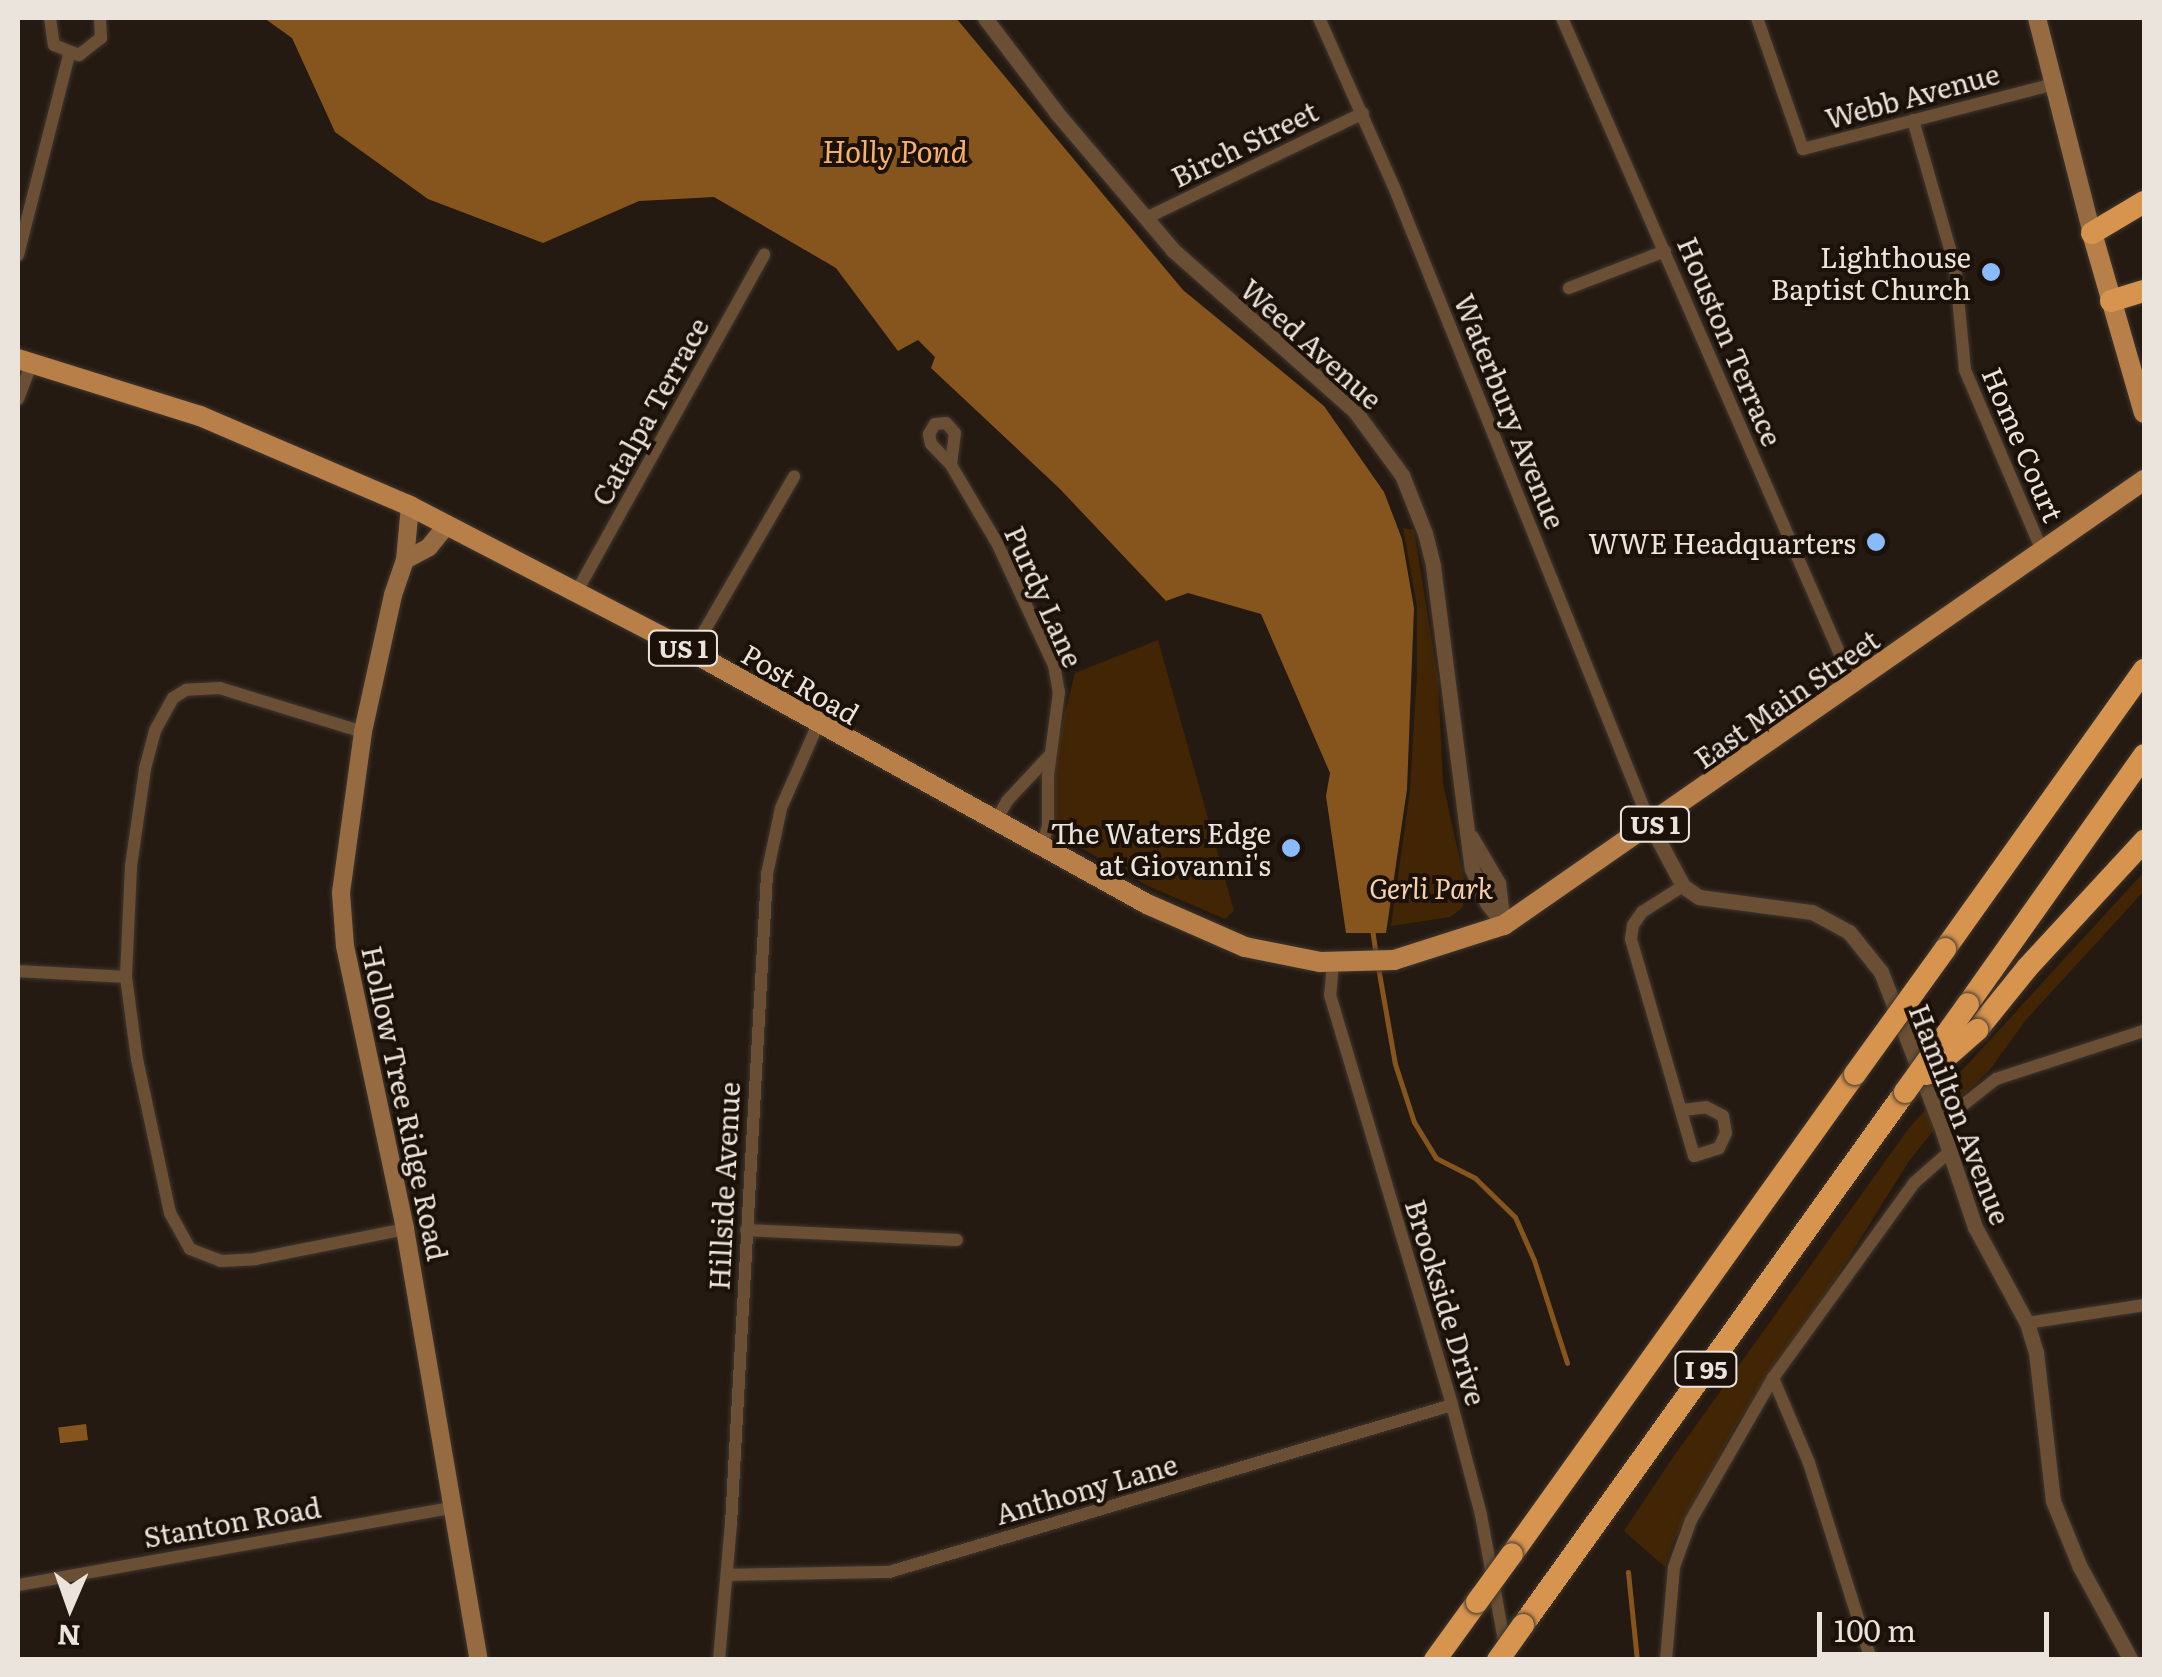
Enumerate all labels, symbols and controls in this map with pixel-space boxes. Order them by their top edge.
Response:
street label: Webb Avenue [1821,56,2003,134]
street label: Birch Street [1165,93,1323,193]
water label: Holly Pond [822,132,968,168]
street label: Houston Terrace [1672,231,1790,451]
place label: Lighthouse Baptist Church [1771,239,1971,305]
marker: Lighthouse Baptist Church [1980,261,2002,283]
street label: Weed Avenue [1235,271,1389,415]
street label: Waterbury Avenue [1449,289,1573,533]
street label: Catalpa Terrace [583,311,715,511]
street label: Home Court [1976,362,2072,526]
street label: Purdy Lane [999,520,1091,672]
place label: WWE Headquarters [1588,525,1856,559]
marker: WWE Headquarters [1865,531,1887,553]
street label: East Main Street [1687,622,1885,774]
road number: US 1 [646,628,720,668]
street label: Post Road [736,636,866,730]
road number: US 1 [1618,804,1692,844]
place label: The Waters Edge at Giovanni's [1051,815,1271,881]
marker: The Waters Edge at Giovanni's [1280,837,1302,859]
park label: Gerli Park [1369,870,1493,904]
street label: Hollow Tree Ridge Road [356,943,456,1263]
street label: Hamilton Avenue [1903,999,2019,1229]
street label: Hillside Avenue [701,1081,745,1291]
street label: Brookside Drive [1400,1195,1494,1409]
road number: I 95 [1674,1349,1738,1389]
street label: Anthony Lane [991,1446,1181,1530]
street label: Stanton Road [141,1489,323,1553]
north arrow [20,1557,120,1657]
scale bar [1822,1592,2054,1654]
text: 100 m [1834,1607,1916,1651]
text: N [56,1616,81,1658]

